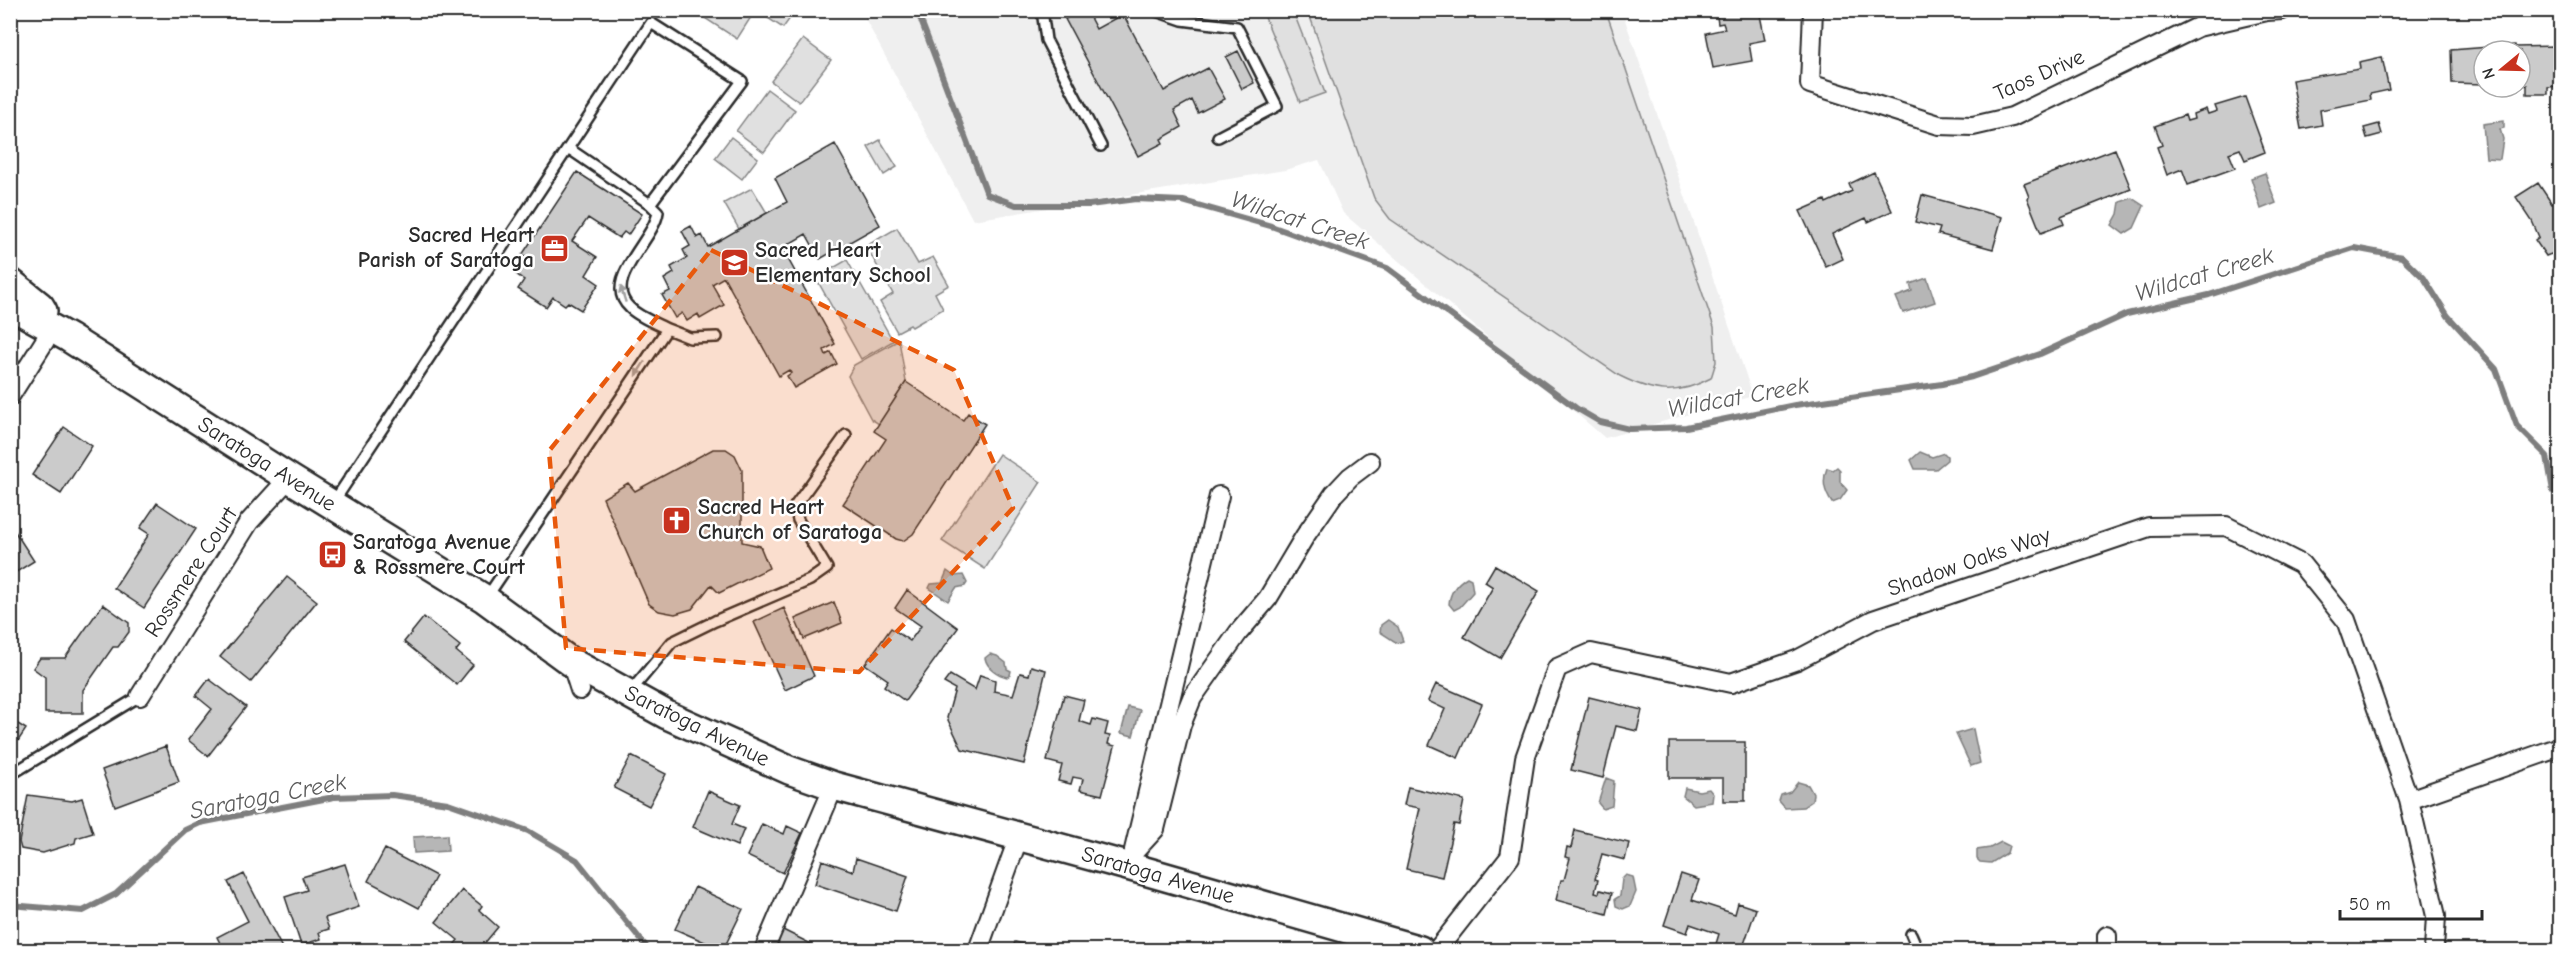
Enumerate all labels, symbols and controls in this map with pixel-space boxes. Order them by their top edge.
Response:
north arrow [2472,39,2532,99]
street label: Taos Drive [1990,44,2088,106]
text: N [2479,66,2499,81]
water label: Wildcat Creek [1228,185,1373,256]
place label: Sacred Heart Parish of Saratoga [358,222,535,273]
office icon: Sacred Heart Parish of Saratoga [539,232,571,264]
place label: Sacred Heart Elementary School [755,237,931,288]
water label: Wildcat Creek [2131,241,2277,307]
school or university icon: Sacred Heart Elementary School [718,247,750,279]
one-way arrow [618,285,628,303]
one-way arrow [634,361,645,378]
water label: Wildcat Creek [1665,371,1811,423]
street label: Saratoga Avenue [193,411,341,517]
place label: Sacred Heart Church of Saratoga [698,494,882,545]
street label: Rossmere Court [139,501,243,642]
church icon: Sacred Heart Church of Saratoga [661,504,693,536]
street label: Shadow Oaks Way [1884,522,2054,602]
place label: Saratoga Avenue & Rossmere Court [353,529,525,580]
bus stop icon: Saratoga Avenue & Rossmere Court [316,539,348,571]
street label: Saratoga Avenue [620,680,774,772]
water label: Saratoga Creek [187,767,349,825]
street label: Saratoga Avenue [1079,841,1237,909]
scale bar [2340,883,2482,921]
text: 50 m [2349,894,2391,915]

